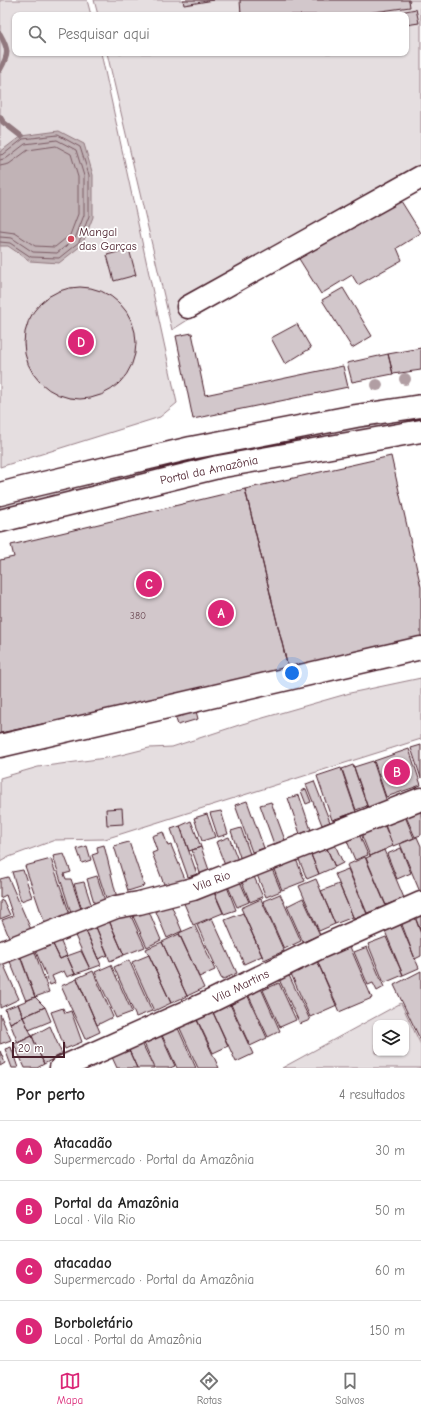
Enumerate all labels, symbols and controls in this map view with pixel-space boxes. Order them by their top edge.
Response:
search box [12,12,409,56]
icon: search [26,23,48,45]
text: Pesquisar aqui [58,25,150,43]
place label: Mangal das Garças [79,225,137,253]
marker: Mangal das Garças [66,234,76,244]
pin: D [68,327,94,357]
street label: Portal da Amazônia [159,453,259,487]
pin: C [136,569,162,599]
pin: A [208,598,234,628]
house number: 380 [130,610,146,622]
your location [282,663,302,683]
pin: B [384,757,410,787]
street label: Vila Rio [192,868,232,894]
street label: Vila Martins [211,966,271,1006]
map controls [373,1020,409,1056]
button: layers [373,1020,409,1056]
scale bar [12,1040,65,1059]
text: 20 m [18,1042,43,1055]
text: Por perto [16,1085,85,1104]
text: 4 resultados [339,1087,405,1102]
text: Atacadão [54,1134,112,1152]
text: A [25,1143,33,1158]
text: 30 m [375,1143,405,1158]
text: Supermercado · Portal da Amazônia [54,1152,254,1167]
text: Portal da Amazônia [54,1194,179,1212]
text: B [25,1203,33,1218]
text: 50 m [375,1203,405,1218]
text: Local · Vila Rio [54,1212,135,1227]
text: atacadao [54,1254,112,1272]
text: C [25,1263,33,1278]
text: 60 m [375,1263,405,1278]
text: Supermercado · Portal da Amazônia [54,1272,254,1287]
text: Borboletário [54,1314,133,1332]
text: D [25,1323,33,1338]
text: 150 m [370,1323,405,1338]
text: Local · Portal da Amazônia [54,1332,202,1347]
tab: Mapa [57,1370,83,1407]
tab: Rotas [197,1370,222,1407]
tab: Salvos [335,1370,364,1407]

